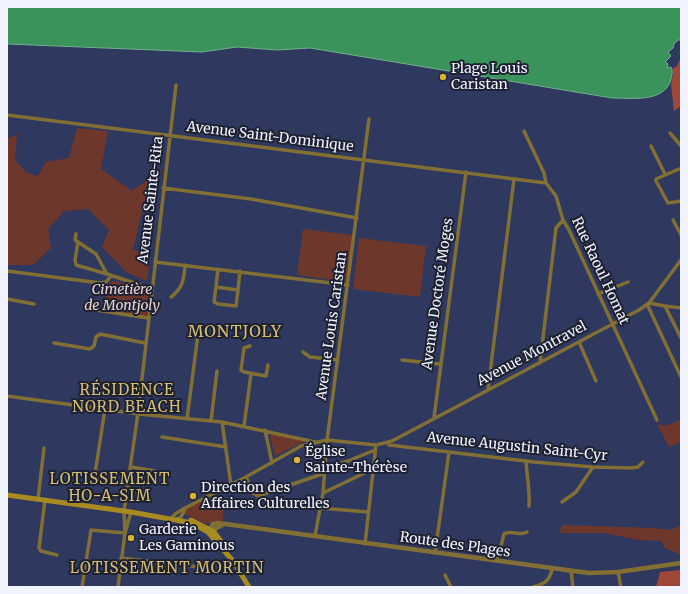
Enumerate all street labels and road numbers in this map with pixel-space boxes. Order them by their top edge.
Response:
street label: Avenue Saint-Dominique [186,118,354,156]
street label: Avenue Sainte-Rita [135,135,167,265]
street label: Rue Raoul Homat [568,215,632,327]
street label: Avenue Doctoré Moges [419,217,457,371]
street label: Avenue Louis Caristan [313,251,351,401]
street label: Avenue Montravel [474,318,590,390]
street label: Avenue Augustin Saint-Cyr [426,429,608,465]
street label: Route des Plages [399,529,511,561]

